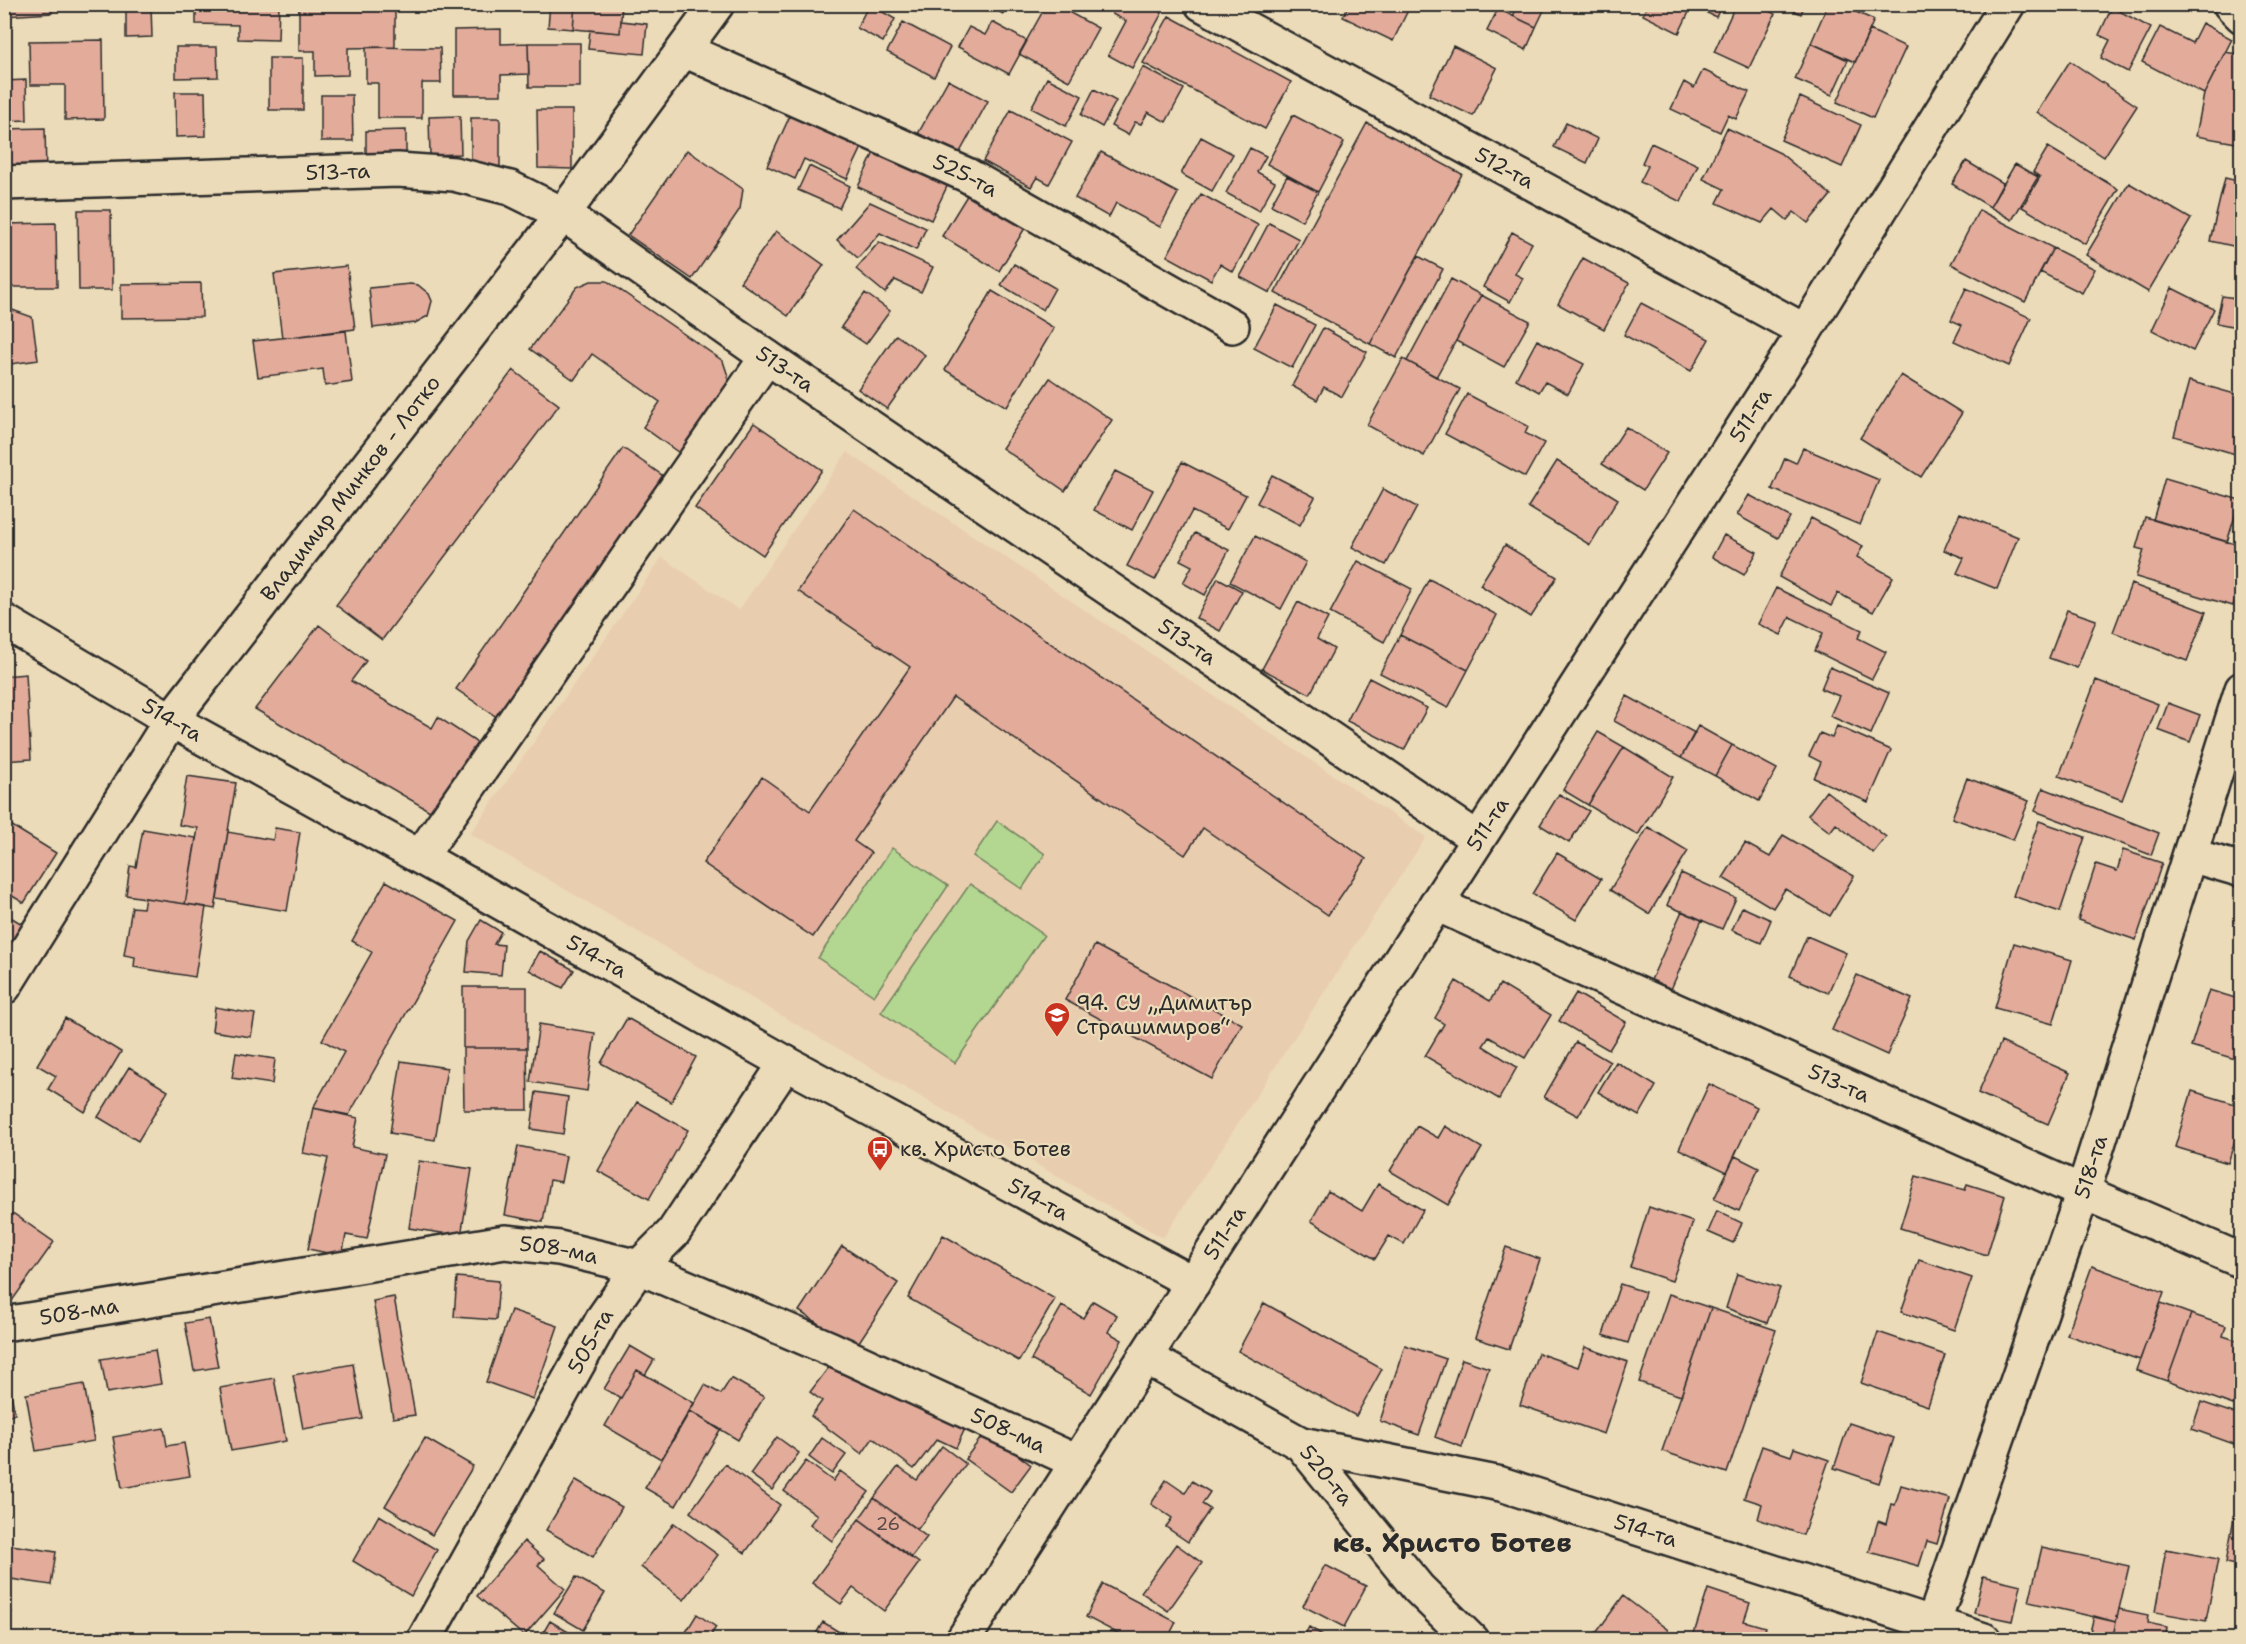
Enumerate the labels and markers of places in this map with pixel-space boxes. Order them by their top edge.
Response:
place label: 94. СУ „Димитър Страшимиров“ [1076,989,1252,1041]
school or university icon: 94. СУ „Димитър Страшимиров“ [1042,1000,1072,1038]
bus stop icon: кв. Христо Ботев [865,1134,895,1172]
place label: кв. Христо Ботев [900,1135,1071,1163]

